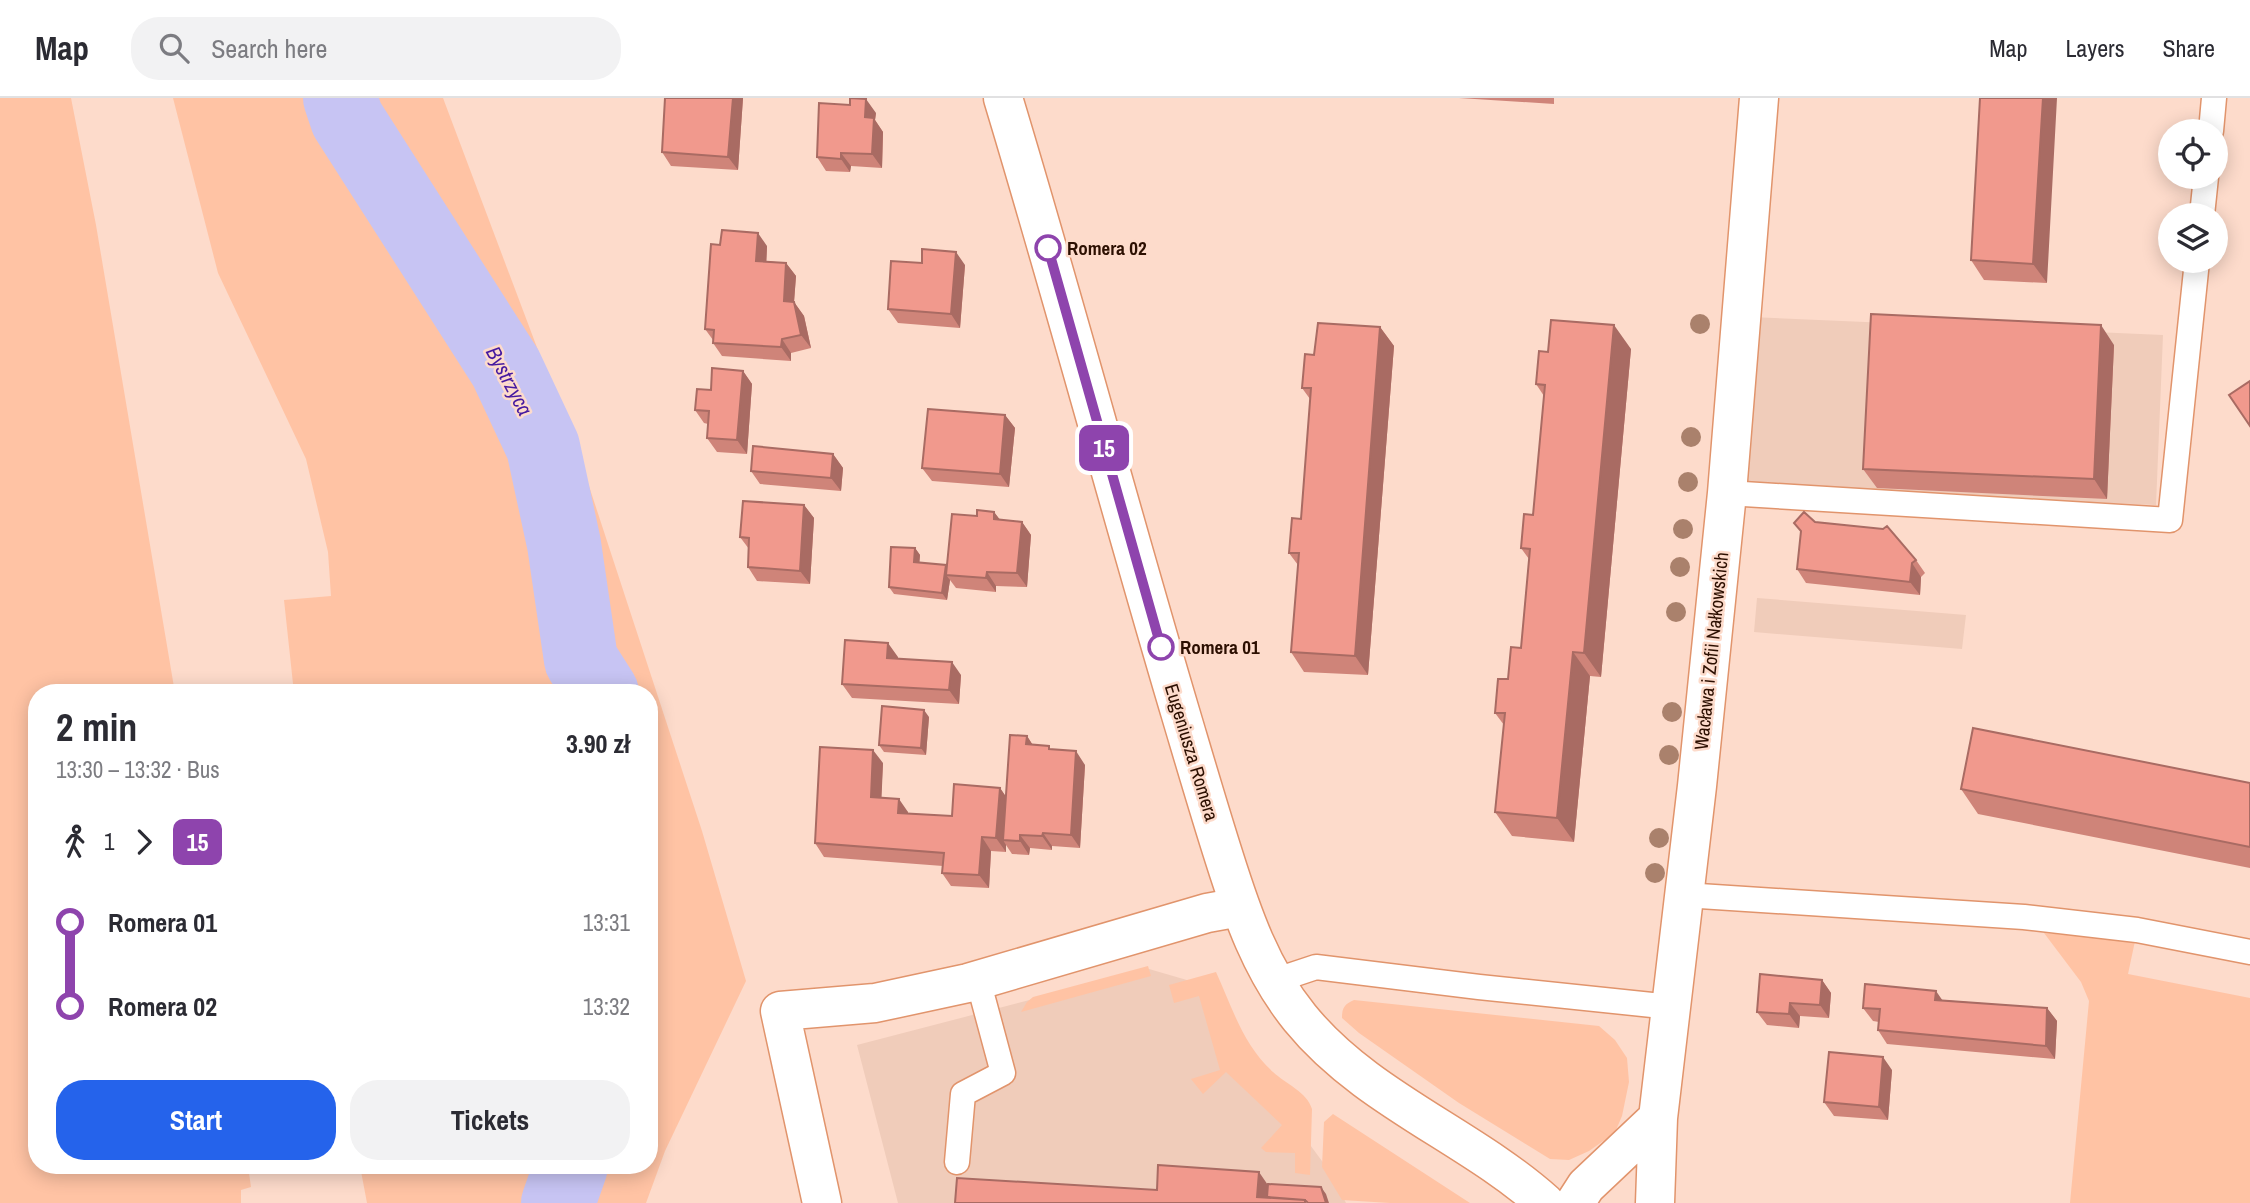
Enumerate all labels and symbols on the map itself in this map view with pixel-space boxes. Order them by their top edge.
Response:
marker: Romera 02 [1035,235,1061,261]
place label: Romera 02 [1067,235,1147,261]
water label: Bystrzyca [479,341,540,421]
line badge: 15 [1072,425,1136,471]
street label: Wacława i Zofii Nałkowskich [1688,551,1734,751]
marker: Romera 01 [1148,634,1174,660]
place label: Romera 01 [1180,634,1260,660]
street label: Eugeniusza Romera [1159,680,1225,824]

